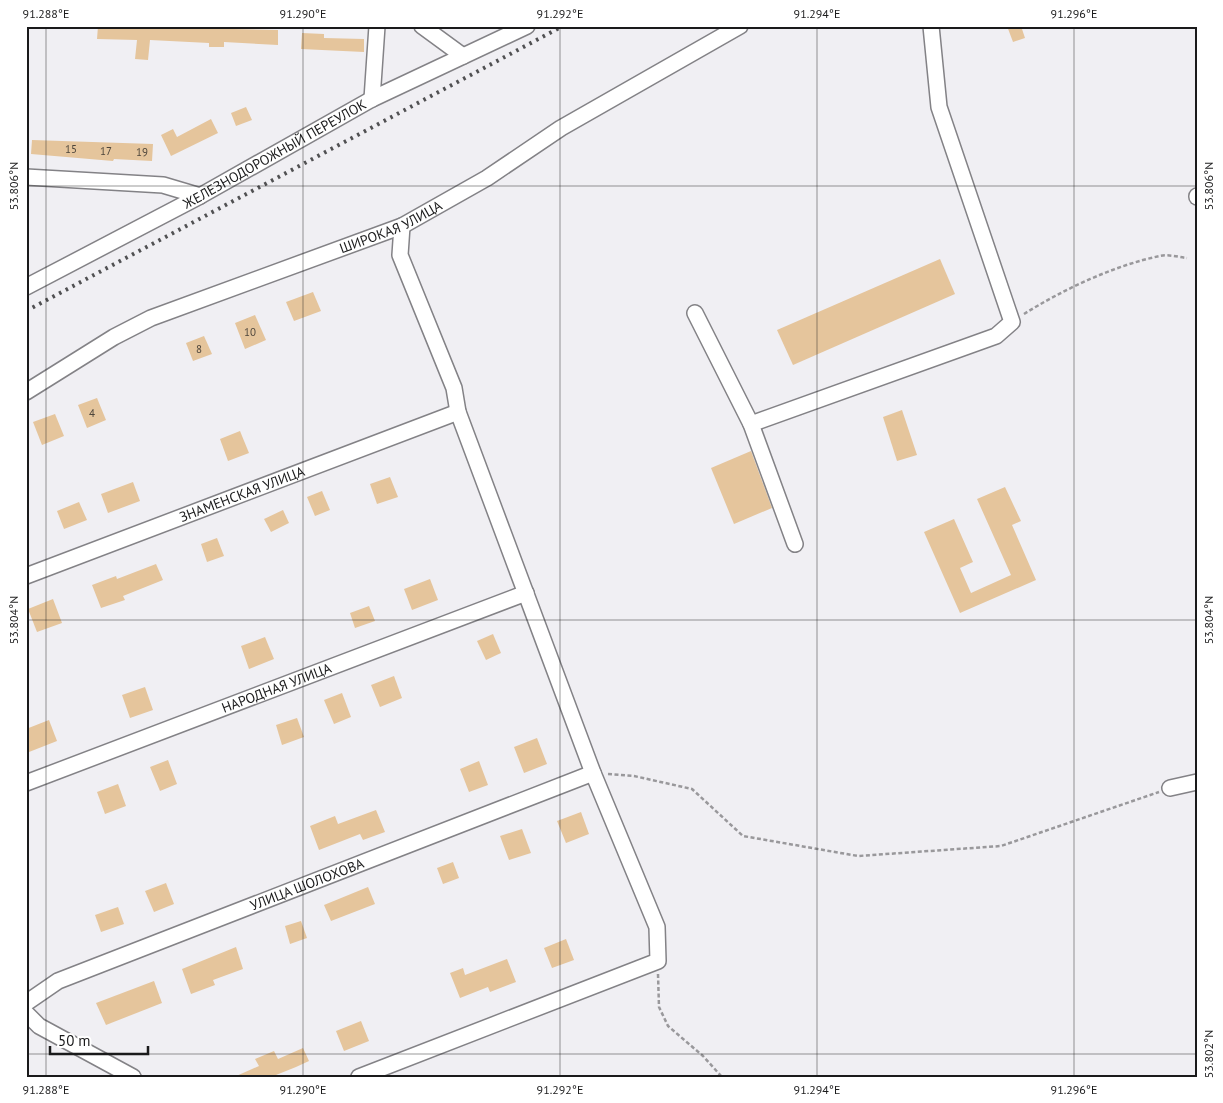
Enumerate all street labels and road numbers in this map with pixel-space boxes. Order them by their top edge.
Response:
street label: ЖЕЛЕЗНОДОРОЖНЫЙ ПЕРЕУЛОК [179,95,370,213]
street label: ШИРОКАЯ УЛИЦА [337,196,446,257]
street label: ЗНАМЕНСКАЯ УЛИЦА [177,462,308,526]
street label: НАРОДНАЯ УЛИЦА [219,658,335,717]
street label: УЛИЦА ШОЛОХОВА [248,854,367,914]

